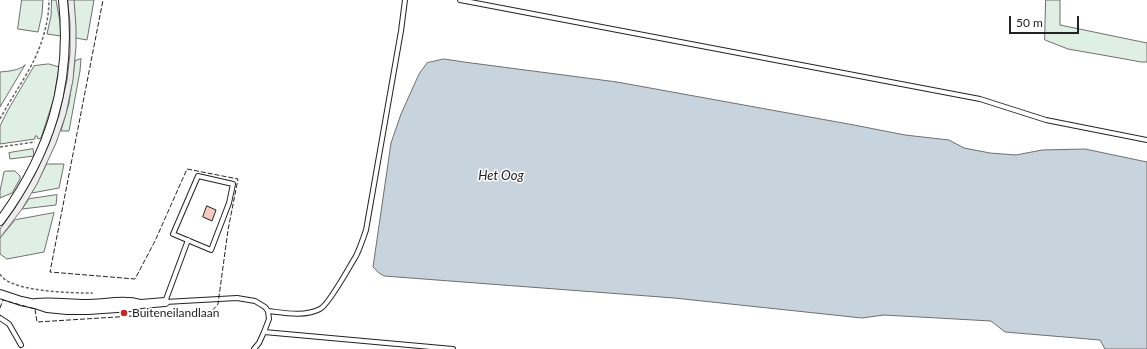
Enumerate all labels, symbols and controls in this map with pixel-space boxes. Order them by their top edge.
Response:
scale bar [1011,8,1081,34]
text: 50 m [1016,15,1043,30]
water label: Het Oog [478,168,524,184]
place label: Buiteneilandlaan [132,306,219,320]
marker: Buiteneilandlaan [119,308,129,318]

